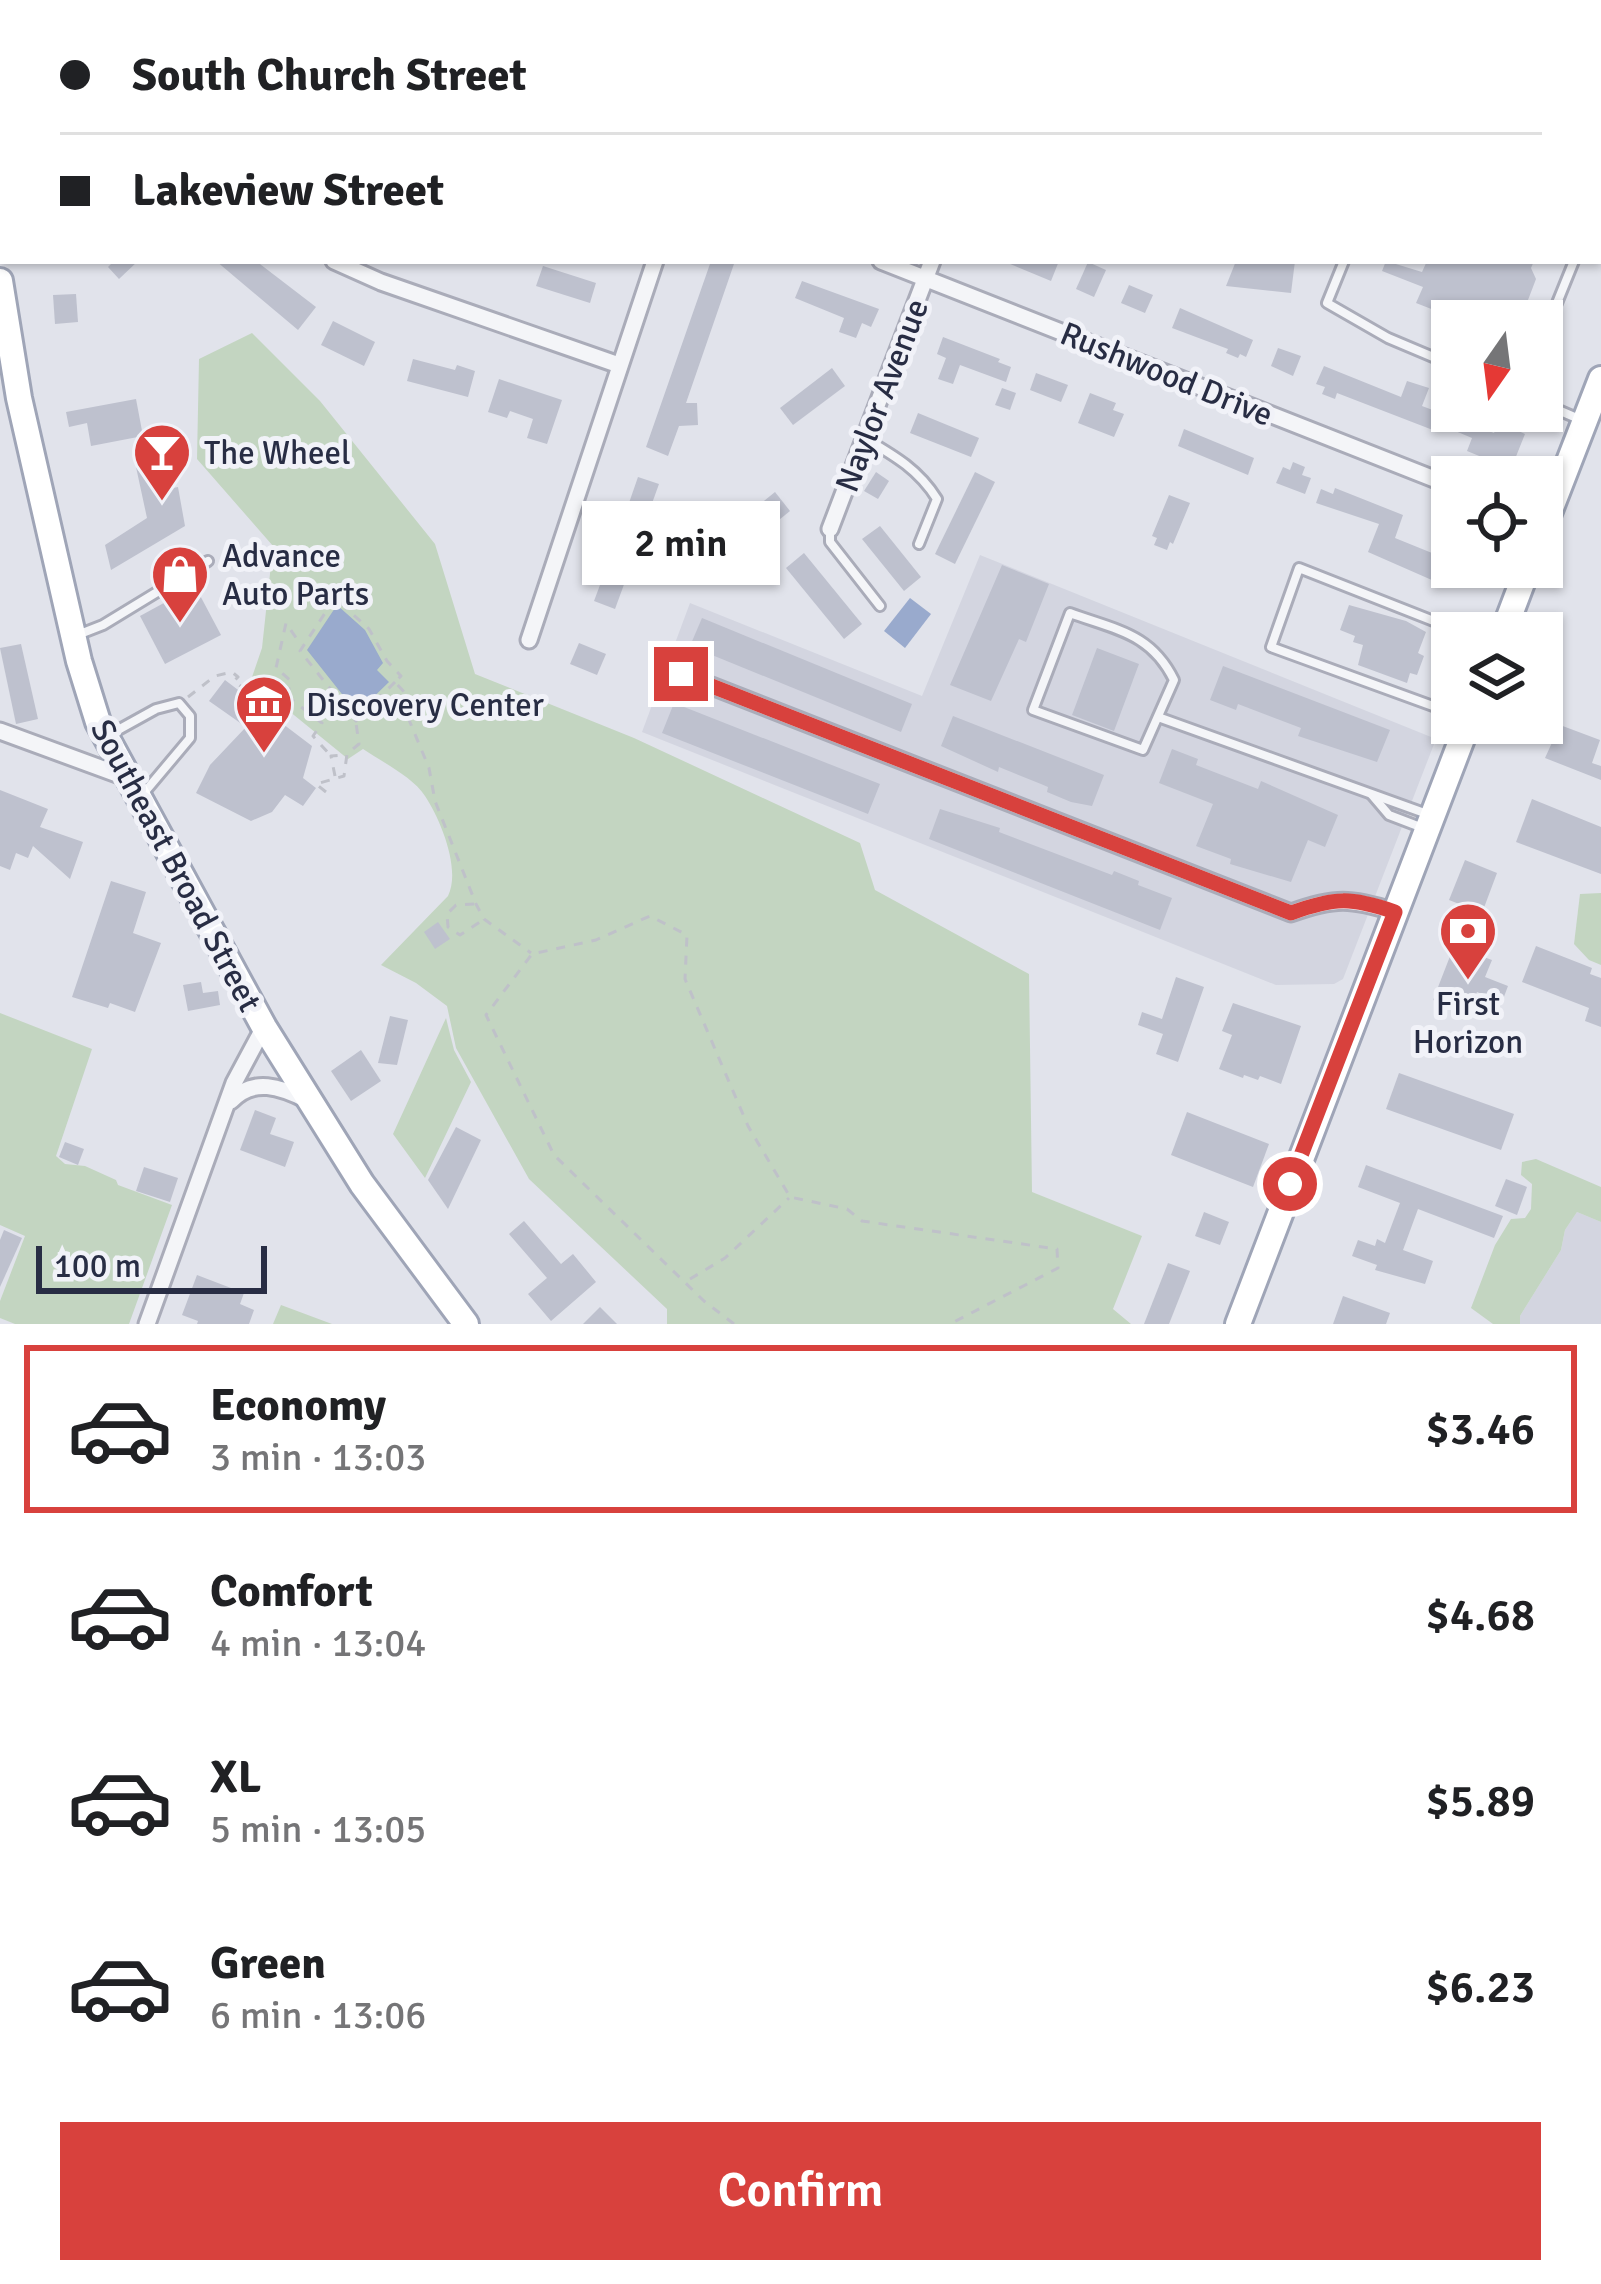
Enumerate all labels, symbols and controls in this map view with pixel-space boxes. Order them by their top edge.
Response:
text: South Church Street [132,48,527,103]
text: Lakeview Street [132,163,444,218]
street label: Naylor Avenue [827,293,938,498]
north arrow [1431,300,1563,432]
map controls [1431,300,1563,744]
street label: Rushwood Drive [1054,313,1279,436]
bar icon: The Wheel [131,421,193,503]
place label: The Wheel [204,433,351,474]
button: locate [1431,456,1563,588]
callout: 2 min [582,500,780,584]
text: 2 min [634,519,728,567]
place label: Advance Auto Parts [222,536,369,615]
shop icon: Advance Auto Parts [149,543,211,625]
button: layers [1431,612,1563,744]
route end [654,647,708,701]
museum icon: Discovery Center [233,673,295,755]
place label: Discovery Center [306,685,544,726]
street label: Southeast Broad Street [81,713,270,1019]
bank icon: First Horizon [1437,900,1499,982]
place label: First Horizon [1413,984,1523,1063]
route start [1263,1157,1317,1211]
scale bar [36,1240,267,1293]
text: 100 m [54,1246,141,1287]
icon: car [66,1375,174,1483]
text: Economy [210,1378,386,1433]
text: $3.46 [1425,1402,1535,1457]
text: 3 min · 13:03 [210,1433,426,1481]
icon: car [66,1561,174,1669]
text: Comfort [210,1564,373,1619]
text: $4.68 [1425,1588,1535,1643]
text: 4 min · 13:04 [210,1619,426,1667]
icon: car [66,1747,174,1855]
text: XL [210,1750,261,1805]
text: $5.89 [1425,1774,1535,1829]
text: 5 min · 13:05 [210,1805,426,1853]
icon: car [66,1933,174,2041]
text: Green [210,1936,326,1991]
text: $6.23 [1425,1960,1535,2015]
text: 6 min · 13:06 [210,1991,426,2039]
button: Confirm [60,2122,1541,2260]

